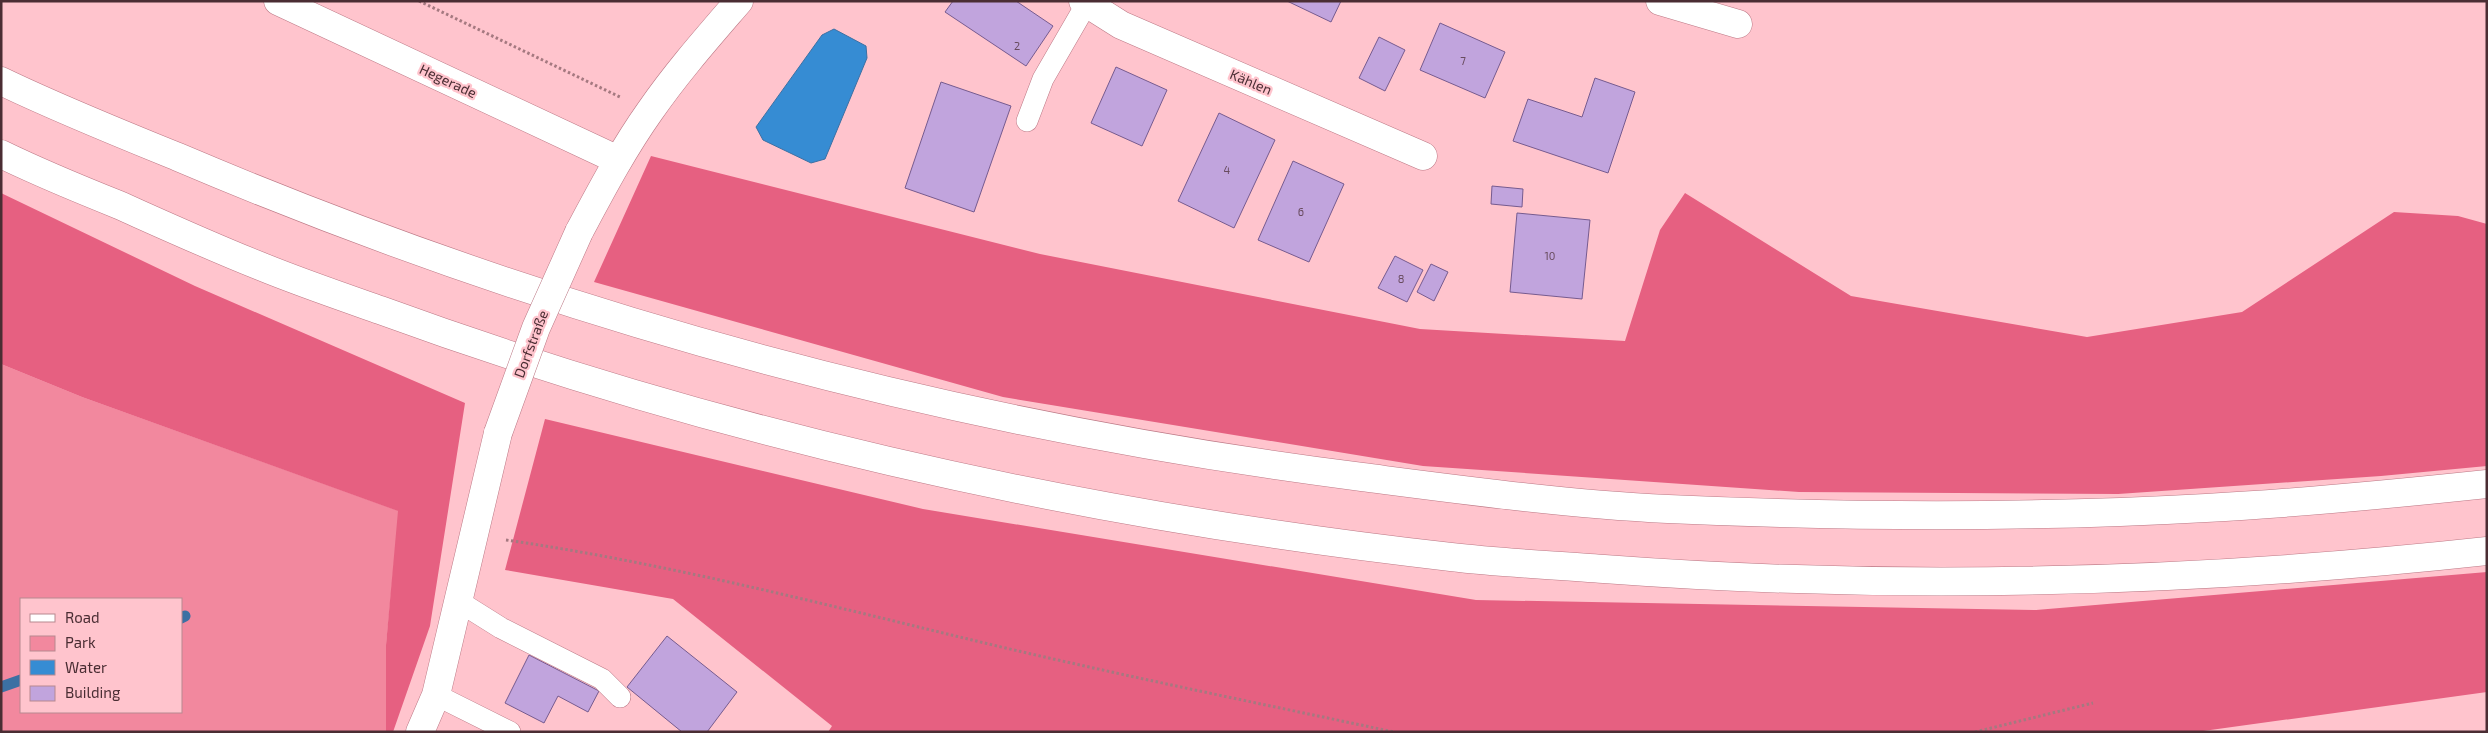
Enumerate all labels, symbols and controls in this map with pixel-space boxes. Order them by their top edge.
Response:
house number: 2 [1014,39,1020,52]
house number: 7 [1460,54,1466,67]
street label: Hegerade [417,60,479,101]
street label: Kählen [1228,65,1275,98]
house number: 4 [1224,163,1231,176]
house number: 6 [1298,205,1304,218]
house number: 10 [1544,249,1556,262]
house number: 8 [1398,272,1404,285]
street label: Dorfstraße [510,308,551,380]
legend [20,598,182,713]
text: Road [65,608,100,626]
text: Park [65,633,96,651]
text: Water [65,658,107,676]
text: Building [65,683,121,701]

